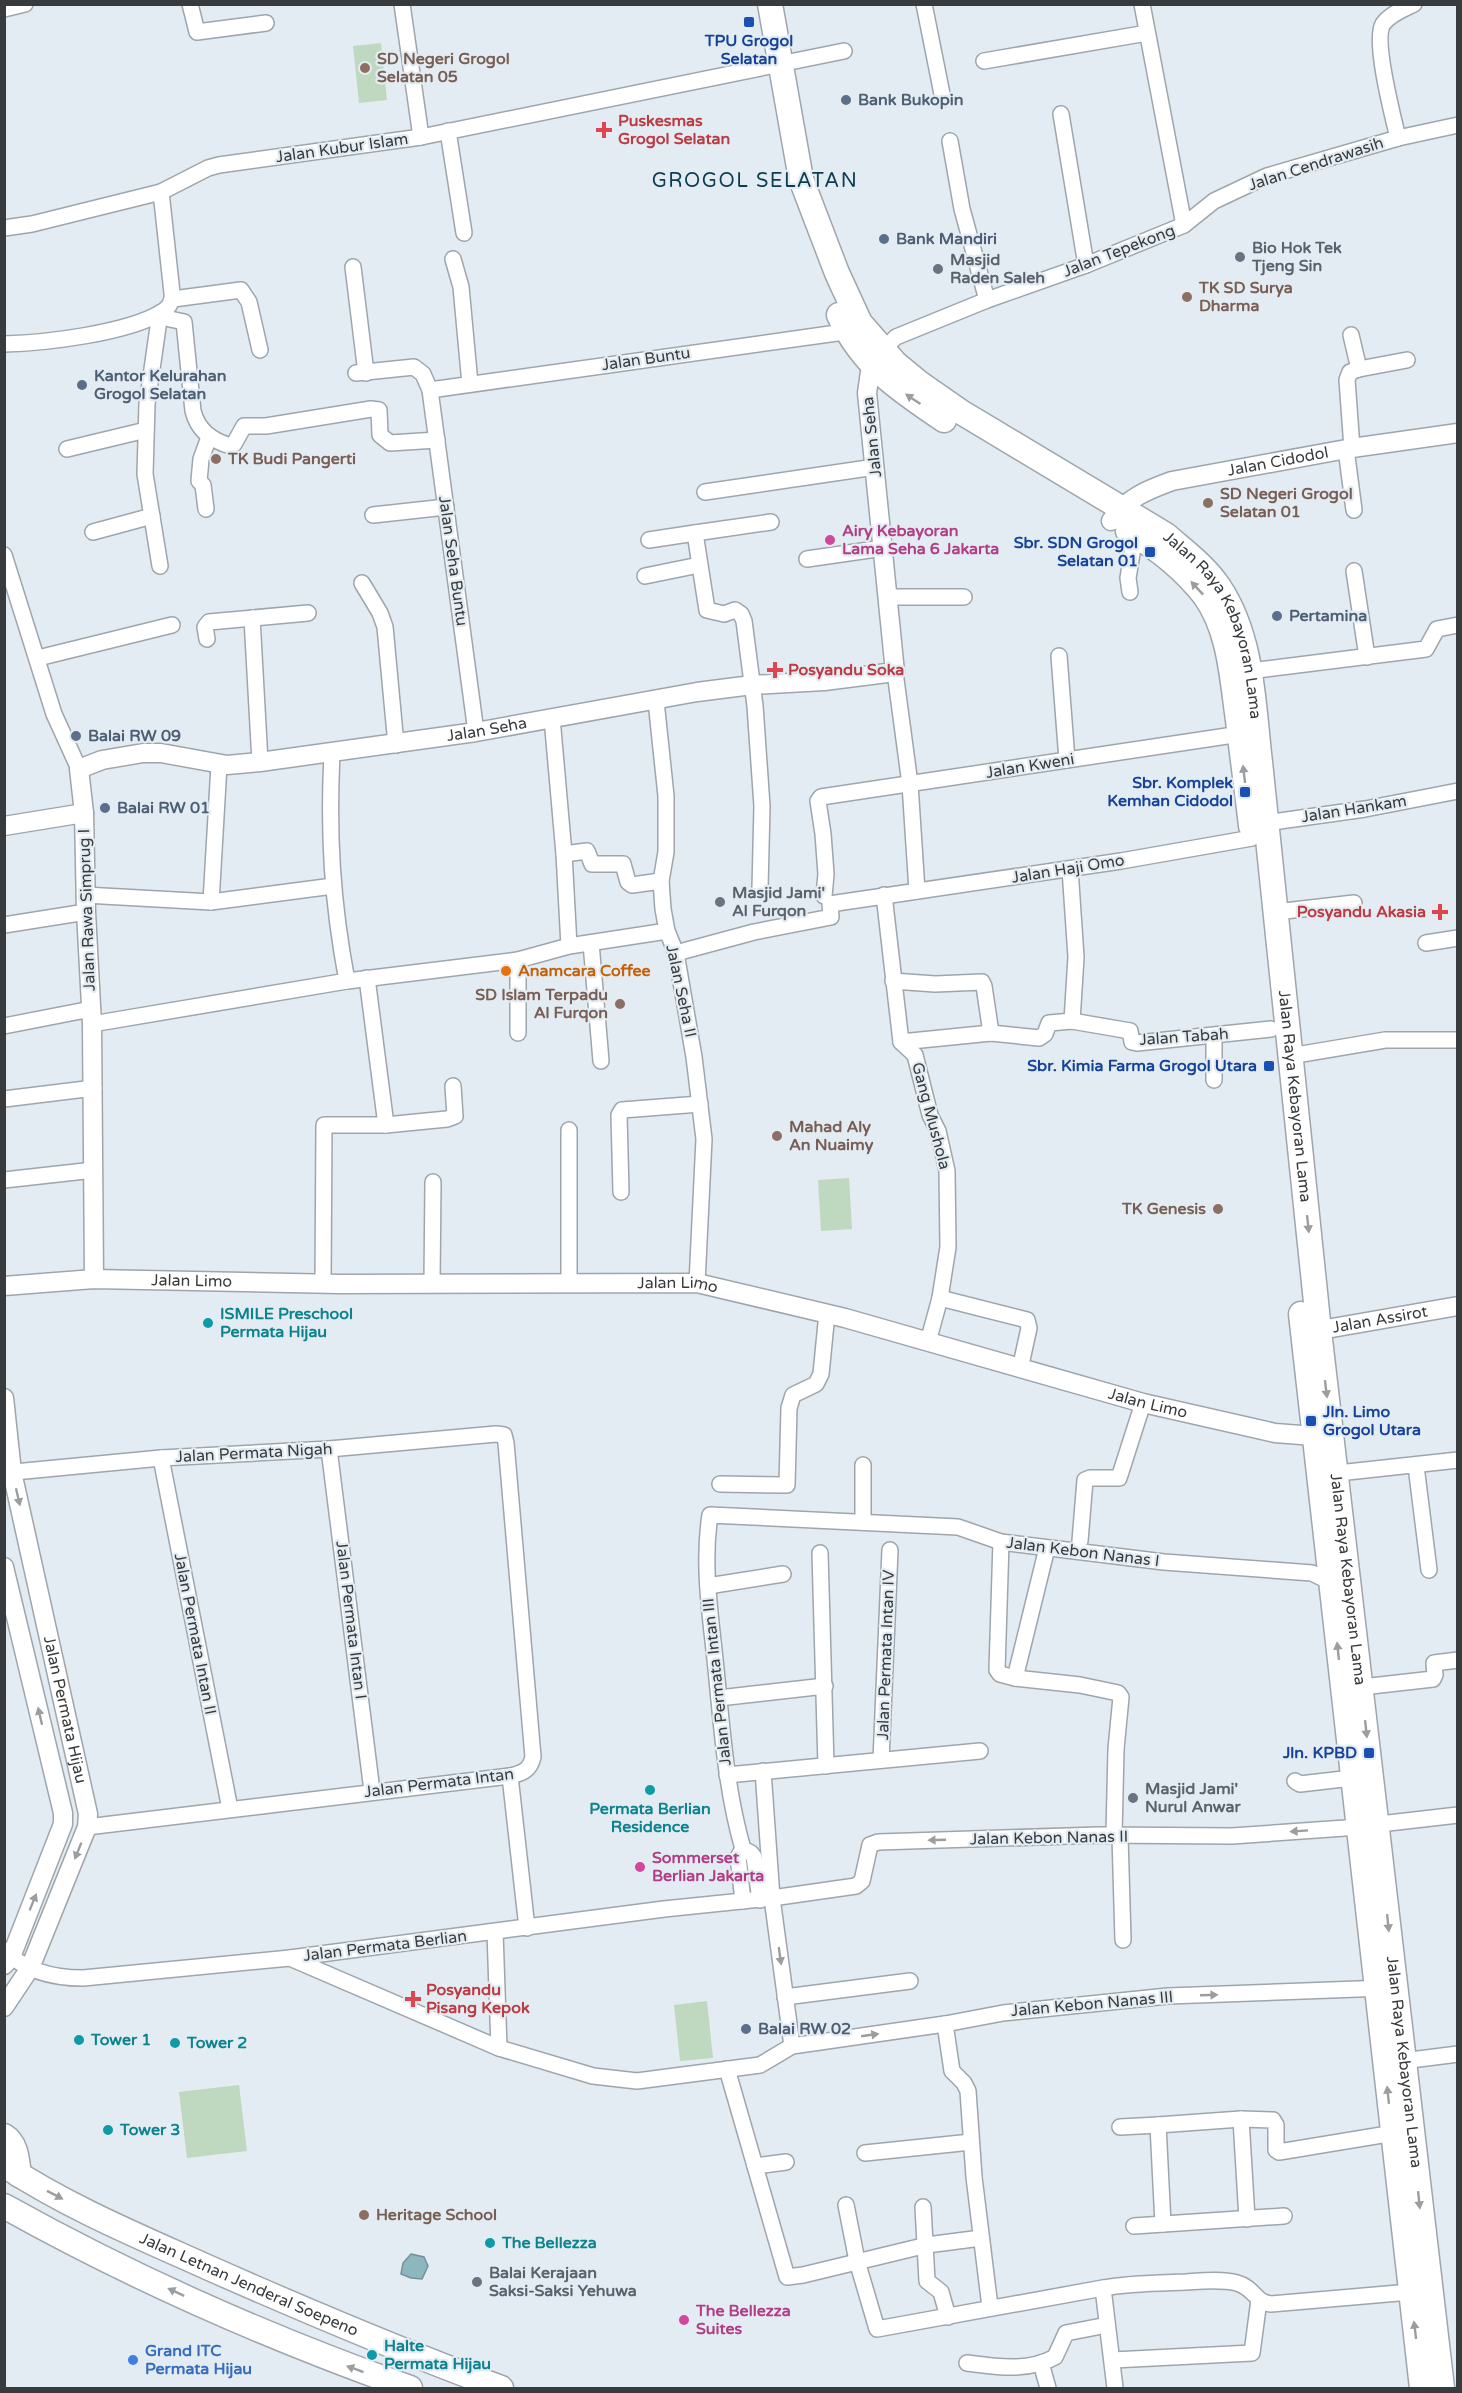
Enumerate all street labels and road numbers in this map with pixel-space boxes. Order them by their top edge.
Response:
street label: Jalan Kubur Islam [274,129,410,167]
street label: Jalan Cendrawasih [1246,133,1386,195]
street label: Jalan Tepekong [1060,220,1178,282]
street label: Jalan Buntu [600,343,692,375]
street label: Jalan Seha [858,396,886,478]
street label: Jalan Cidodol [1226,443,1330,481]
street label: Jalan Seha Buntu [434,495,472,627]
street label: Jalan Raya Kebayoran Lama [1159,527,1266,720]
street label: Jalan Seha [445,713,528,746]
street label: Jalan Kweni [984,749,1076,783]
street label: Jalan Hankam [1300,791,1408,827]
street label: Jalan Rawa Simprug I [74,828,100,992]
street label: Jalan Haji Omo [1010,850,1126,888]
street label: Jalan Seha II [661,943,701,1039]
street label: Jalan Raya Kebayoran Lama [1274,989,1316,1203]
street label: Jalan Tabah [1139,1024,1229,1050]
street label: Gang Mushola [907,1060,955,1172]
street label: Jalan Limo [151,1270,232,1292]
street label: Jalan Limo [637,1273,720,1298]
street label: Jalan Assirot [1331,1301,1429,1338]
street label: Jalan Limo [1106,1384,1189,1423]
street label: Jalan Permata Nigah [175,1439,333,1467]
street label: Jalan Raya Kebayoran Lama [1326,1472,1370,1686]
street label: Jalan Kebon Nanas I [1005,1533,1161,1571]
street label: Jalan Permata Intan I [331,1540,371,1700]
street label: Jalan Permata Intan II [170,1552,220,1716]
street label: Jalan Permata Intan IV [873,1569,899,1741]
street label: Jalan Permata Intan III [698,1597,736,1767]
street label: Jalan Permata Hijau [39,1634,91,1785]
street label: Jalan Permata Intan [363,1764,515,1802]
street label: Jalan Kebon Nanas II [970,1827,1128,1849]
street label: Jalan Permata Berlian [302,1926,468,1966]
street label: Jalan Raya Kebayoran Lama [1382,1955,1426,2169]
street label: Jalan Kebon Nanas III [1010,1987,1174,2021]
street label: Jalan Letnan Jenderal Soepeno [137,2228,361,2341]

